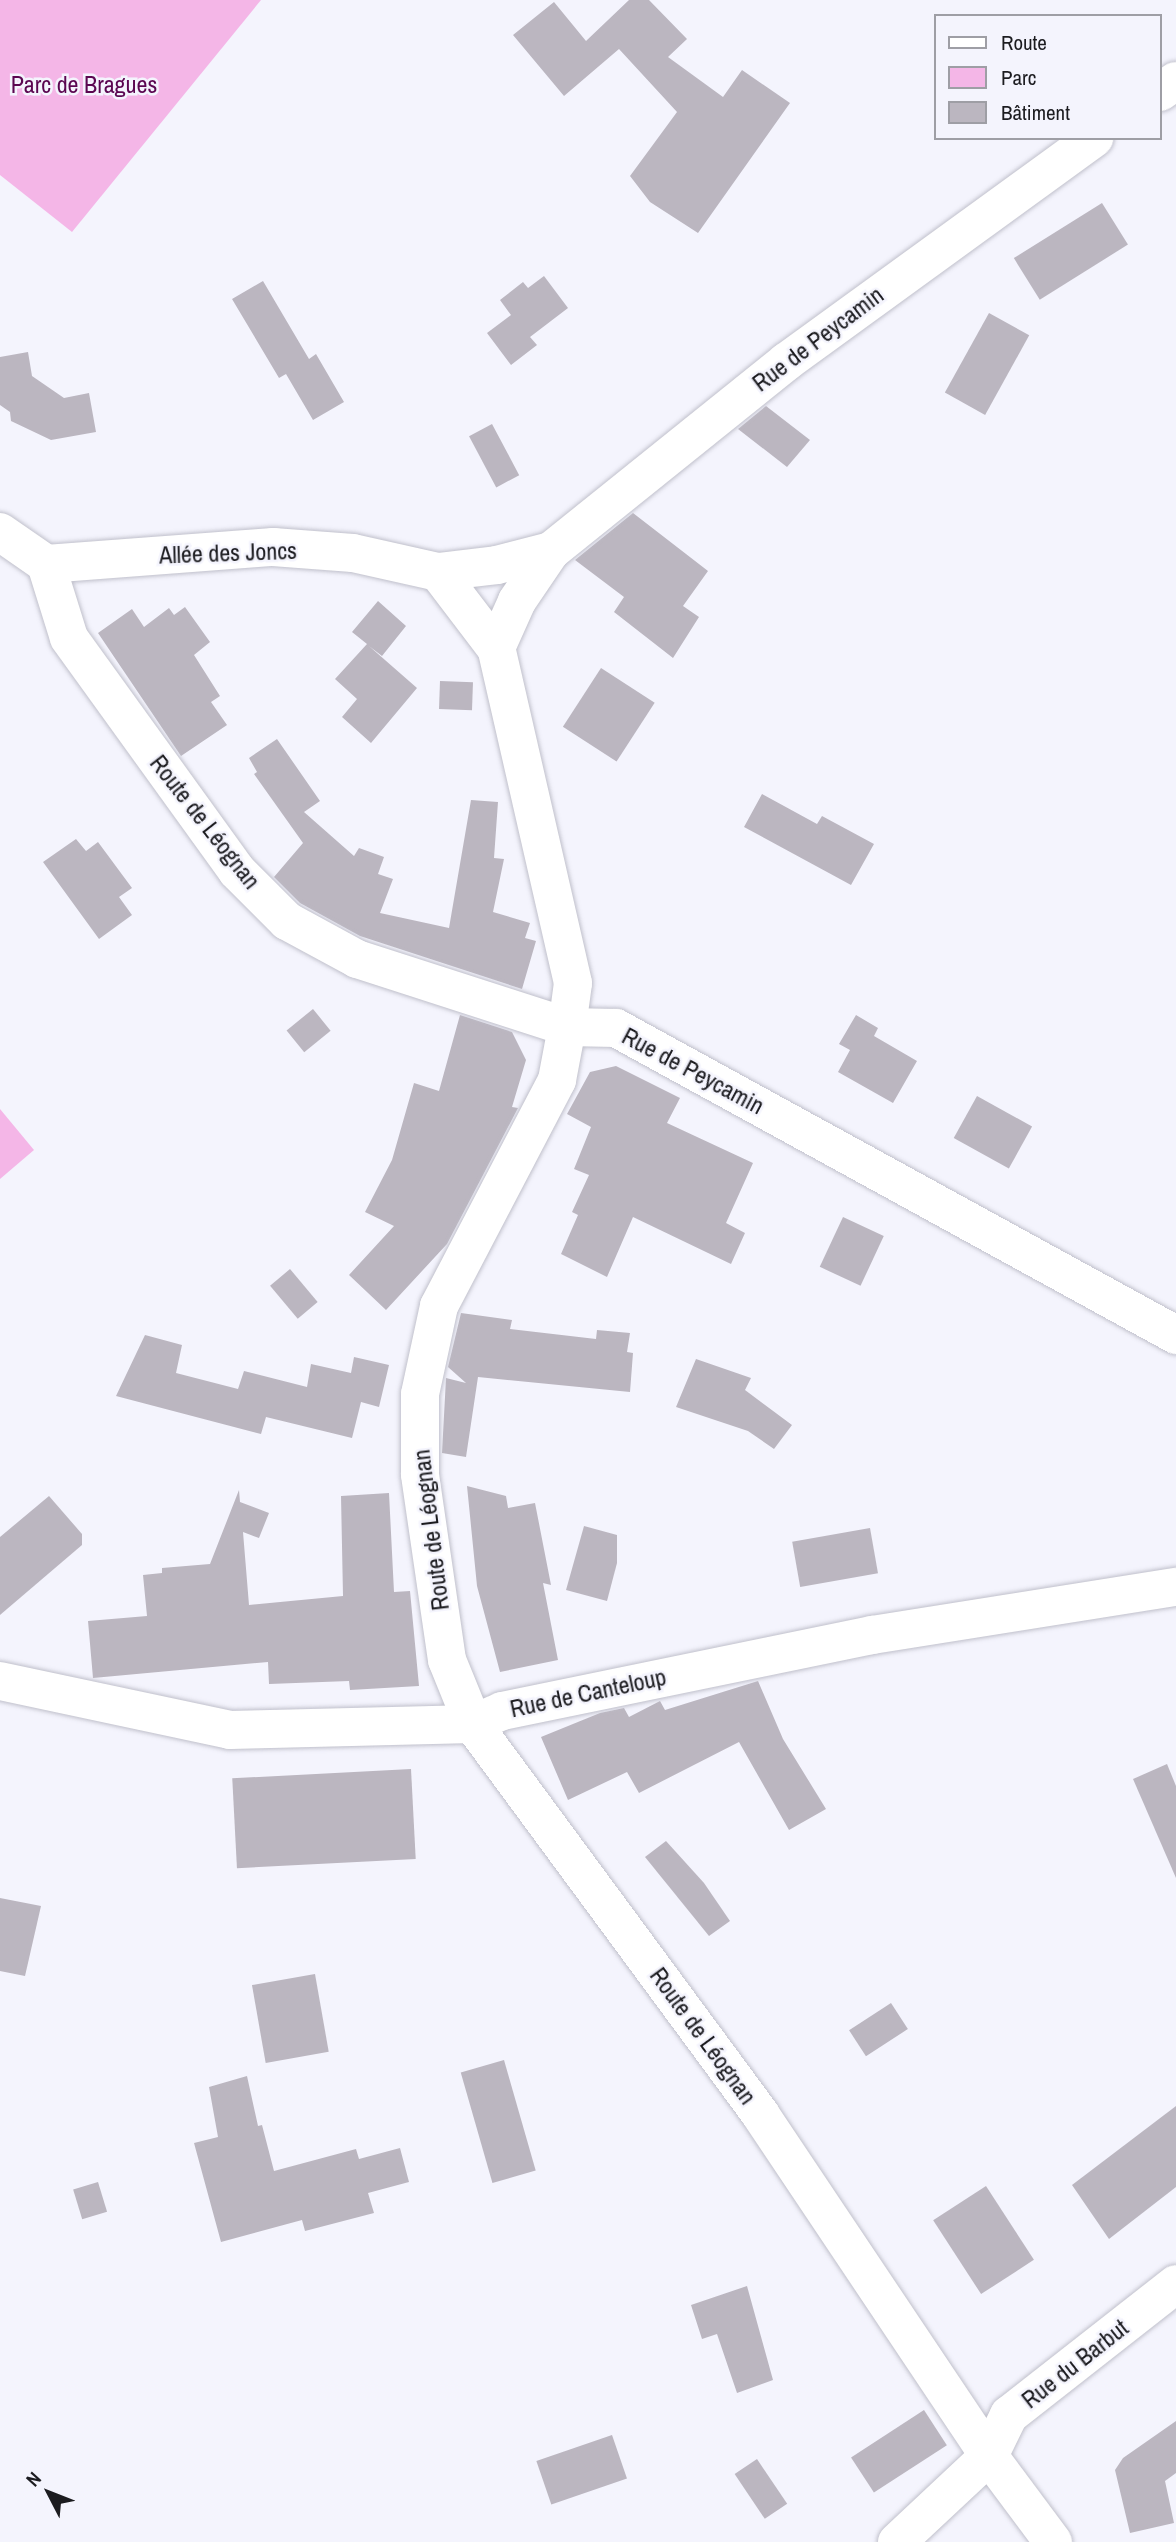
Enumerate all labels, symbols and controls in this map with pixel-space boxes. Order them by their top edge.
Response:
legend [934,14,1162,140]
text: Route [1001,28,1047,57]
text: Parc [1001,63,1036,92]
park label: Parc de Bragues [11,71,157,99]
text: Bâtiment [1001,98,1070,127]
street label: Rue de Peycamin [747,280,889,398]
street label: Allée des Joncs [159,536,297,570]
street label: Route de Léognan [144,749,266,895]
street label: Rue de Peycamin [617,1022,769,1120]
street label: Route de Léognan [407,1448,455,1612]
street label: Rue de Canteloup [507,1662,669,1724]
street label: Route de Léognan [644,1962,762,2110]
street label: Rue du Barbut [1016,2314,1134,2414]
north arrow [14,2458,84,2528]
text: N [20,2466,47,2492]

